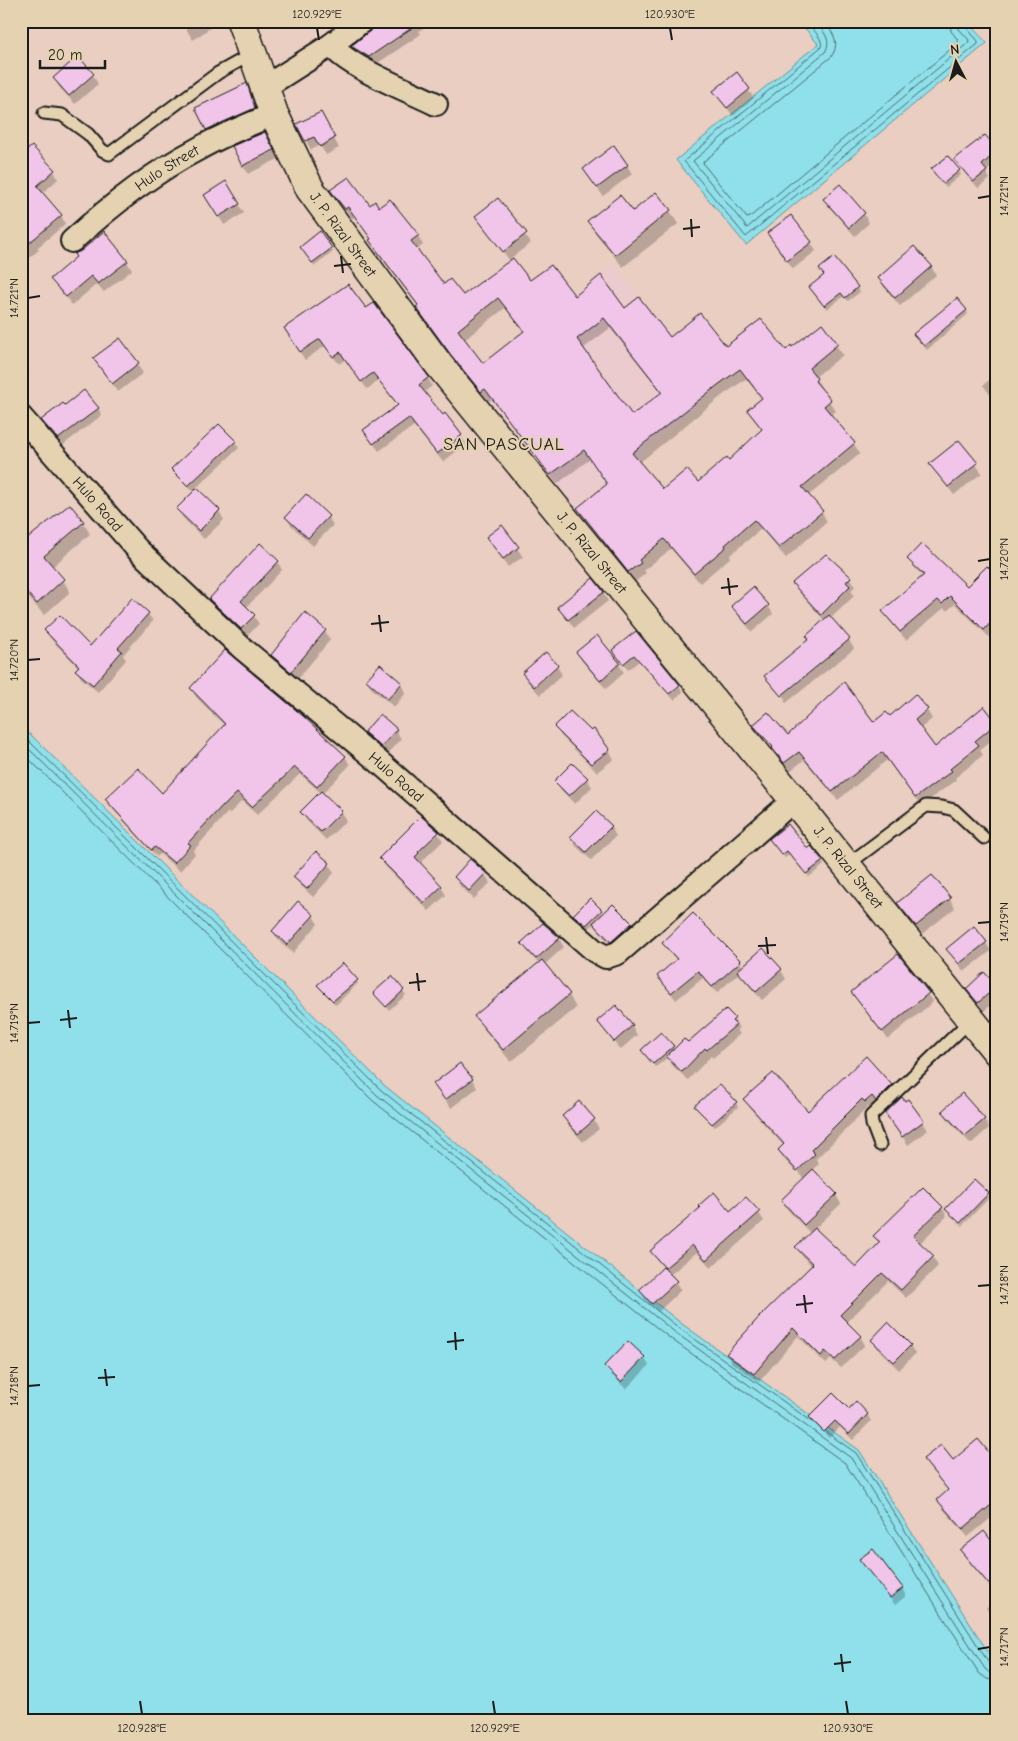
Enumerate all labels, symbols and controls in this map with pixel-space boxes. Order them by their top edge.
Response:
text: 120.929°E [292,7,342,21]
text: 120.930°E [645,7,695,21]
scale bar [40,38,105,70]
north arrow [930,38,980,88]
text: N [949,41,960,58]
text: 20 m [48,46,82,64]
street label: Hulo Street [131,141,203,195]
text: 14.721°N [997,176,1011,216]
street label: J. P. Rizal Street [306,188,381,281]
text: 14.721°N [7,278,21,318]
district label: SAN PASCUAL [443,434,565,455]
street label: Hulo Road [69,473,127,535]
street label: J. P. Rizal Street [553,508,631,598]
text: 14.720°N [997,538,1011,580]
text: 14.720°N [7,639,21,681]
street label: Hulo Road [365,748,427,806]
street label: J. P. Rizal Street [810,822,887,913]
text: 14.719°N [997,902,1011,942]
text: 14.719°N [7,1003,21,1043]
text: 14.718°N [997,1265,1011,1305]
text: 14.718°N [7,1366,21,1406]
text: 14.717°N [997,1627,1011,1667]
text: 120.928°E [117,1721,167,1735]
text: 120.929°E [470,1721,520,1735]
text: 120.930°E [823,1721,873,1735]

